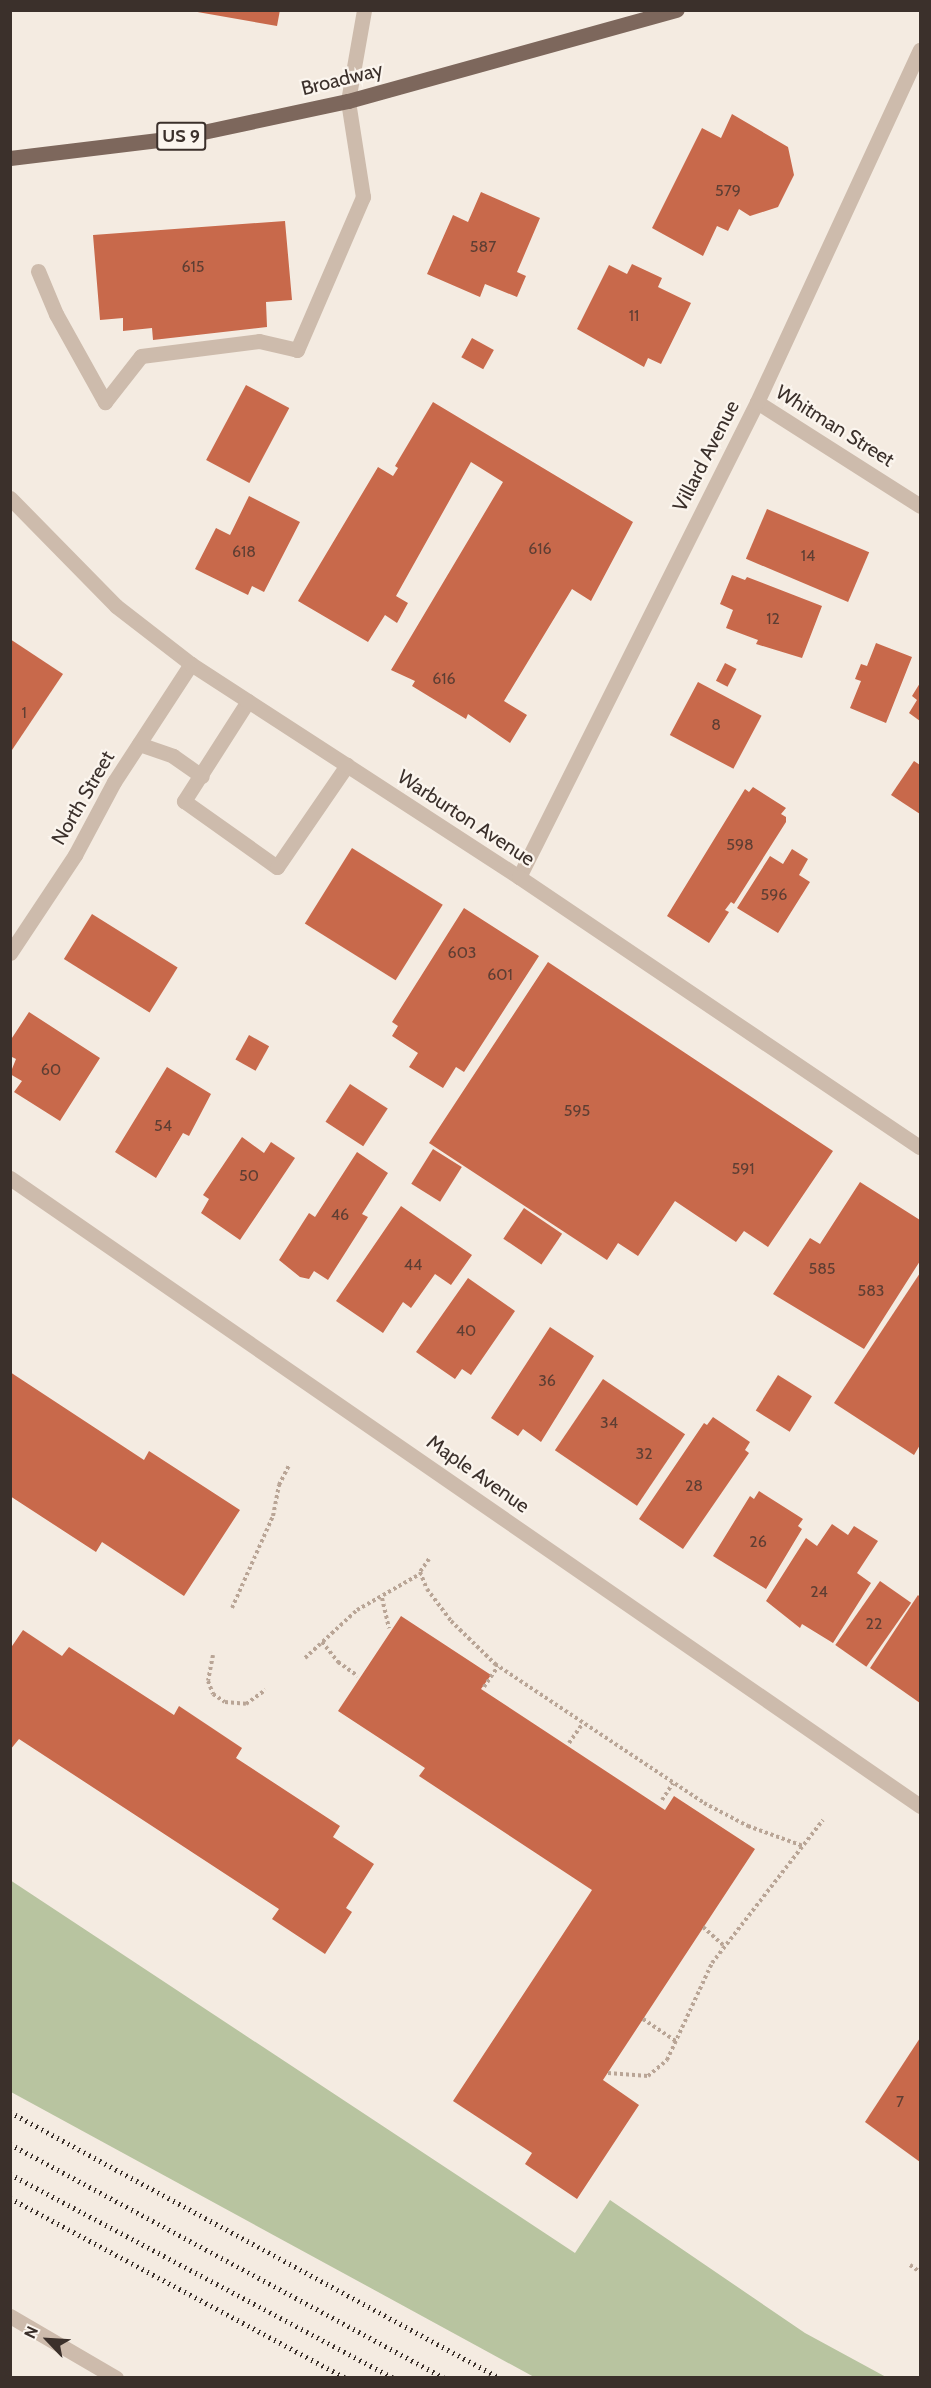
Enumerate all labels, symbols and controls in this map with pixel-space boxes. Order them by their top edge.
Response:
street label: Broadway [299,57,385,101]
road number: US 9 [156,121,207,151]
house number: 579 [715,181,741,201]
house number: 587 [470,237,496,257]
house number: 615 [182,257,204,277]
house number: 11 [629,306,639,326]
street label: Whitman Street [771,380,899,472]
street label: Villard Avenue [668,396,744,516]
house number: 616 [528,539,552,559]
house number: 618 [232,542,256,562]
house number: 14 [801,546,815,566]
house number: 12 [766,609,780,629]
house number: 616 [432,669,456,689]
house number: 1 [21,703,27,723]
house number: 8 [711,715,721,735]
street label: North Street [46,747,120,849]
street label: Warburton Avenue [393,765,539,871]
house number: 598 [726,835,754,855]
house number: 596 [761,885,787,905]
house number: 603 [448,943,476,963]
house number: 601 [487,965,513,985]
house number: 60 [41,1060,61,1080]
house number: 595 [564,1101,590,1121]
house number: 54 [154,1116,172,1136]
house number: 591 [732,1159,754,1179]
house number: 50 [239,1166,259,1186]
house number: 46 [331,1205,349,1225]
house number: 44 [404,1255,422,1275]
house number: 585 [808,1259,836,1279]
house number: 583 [857,1281,885,1301]
house number: 40 [456,1321,476,1341]
house number: 36 [538,1371,556,1391]
house number: 34 [600,1413,618,1433]
street label: Maple Avenue [422,1430,534,1518]
house number: 32 [635,1444,653,1464]
house number: 28 [685,1476,703,1496]
house number: 26 [749,1532,767,1552]
house number: 24 [810,1582,828,1602]
house number: 22 [866,1614,882,1634]
house number: 7 [896,2092,904,2112]
north arrow [18,2310,78,2370]
text: N [20,2323,42,2341]

